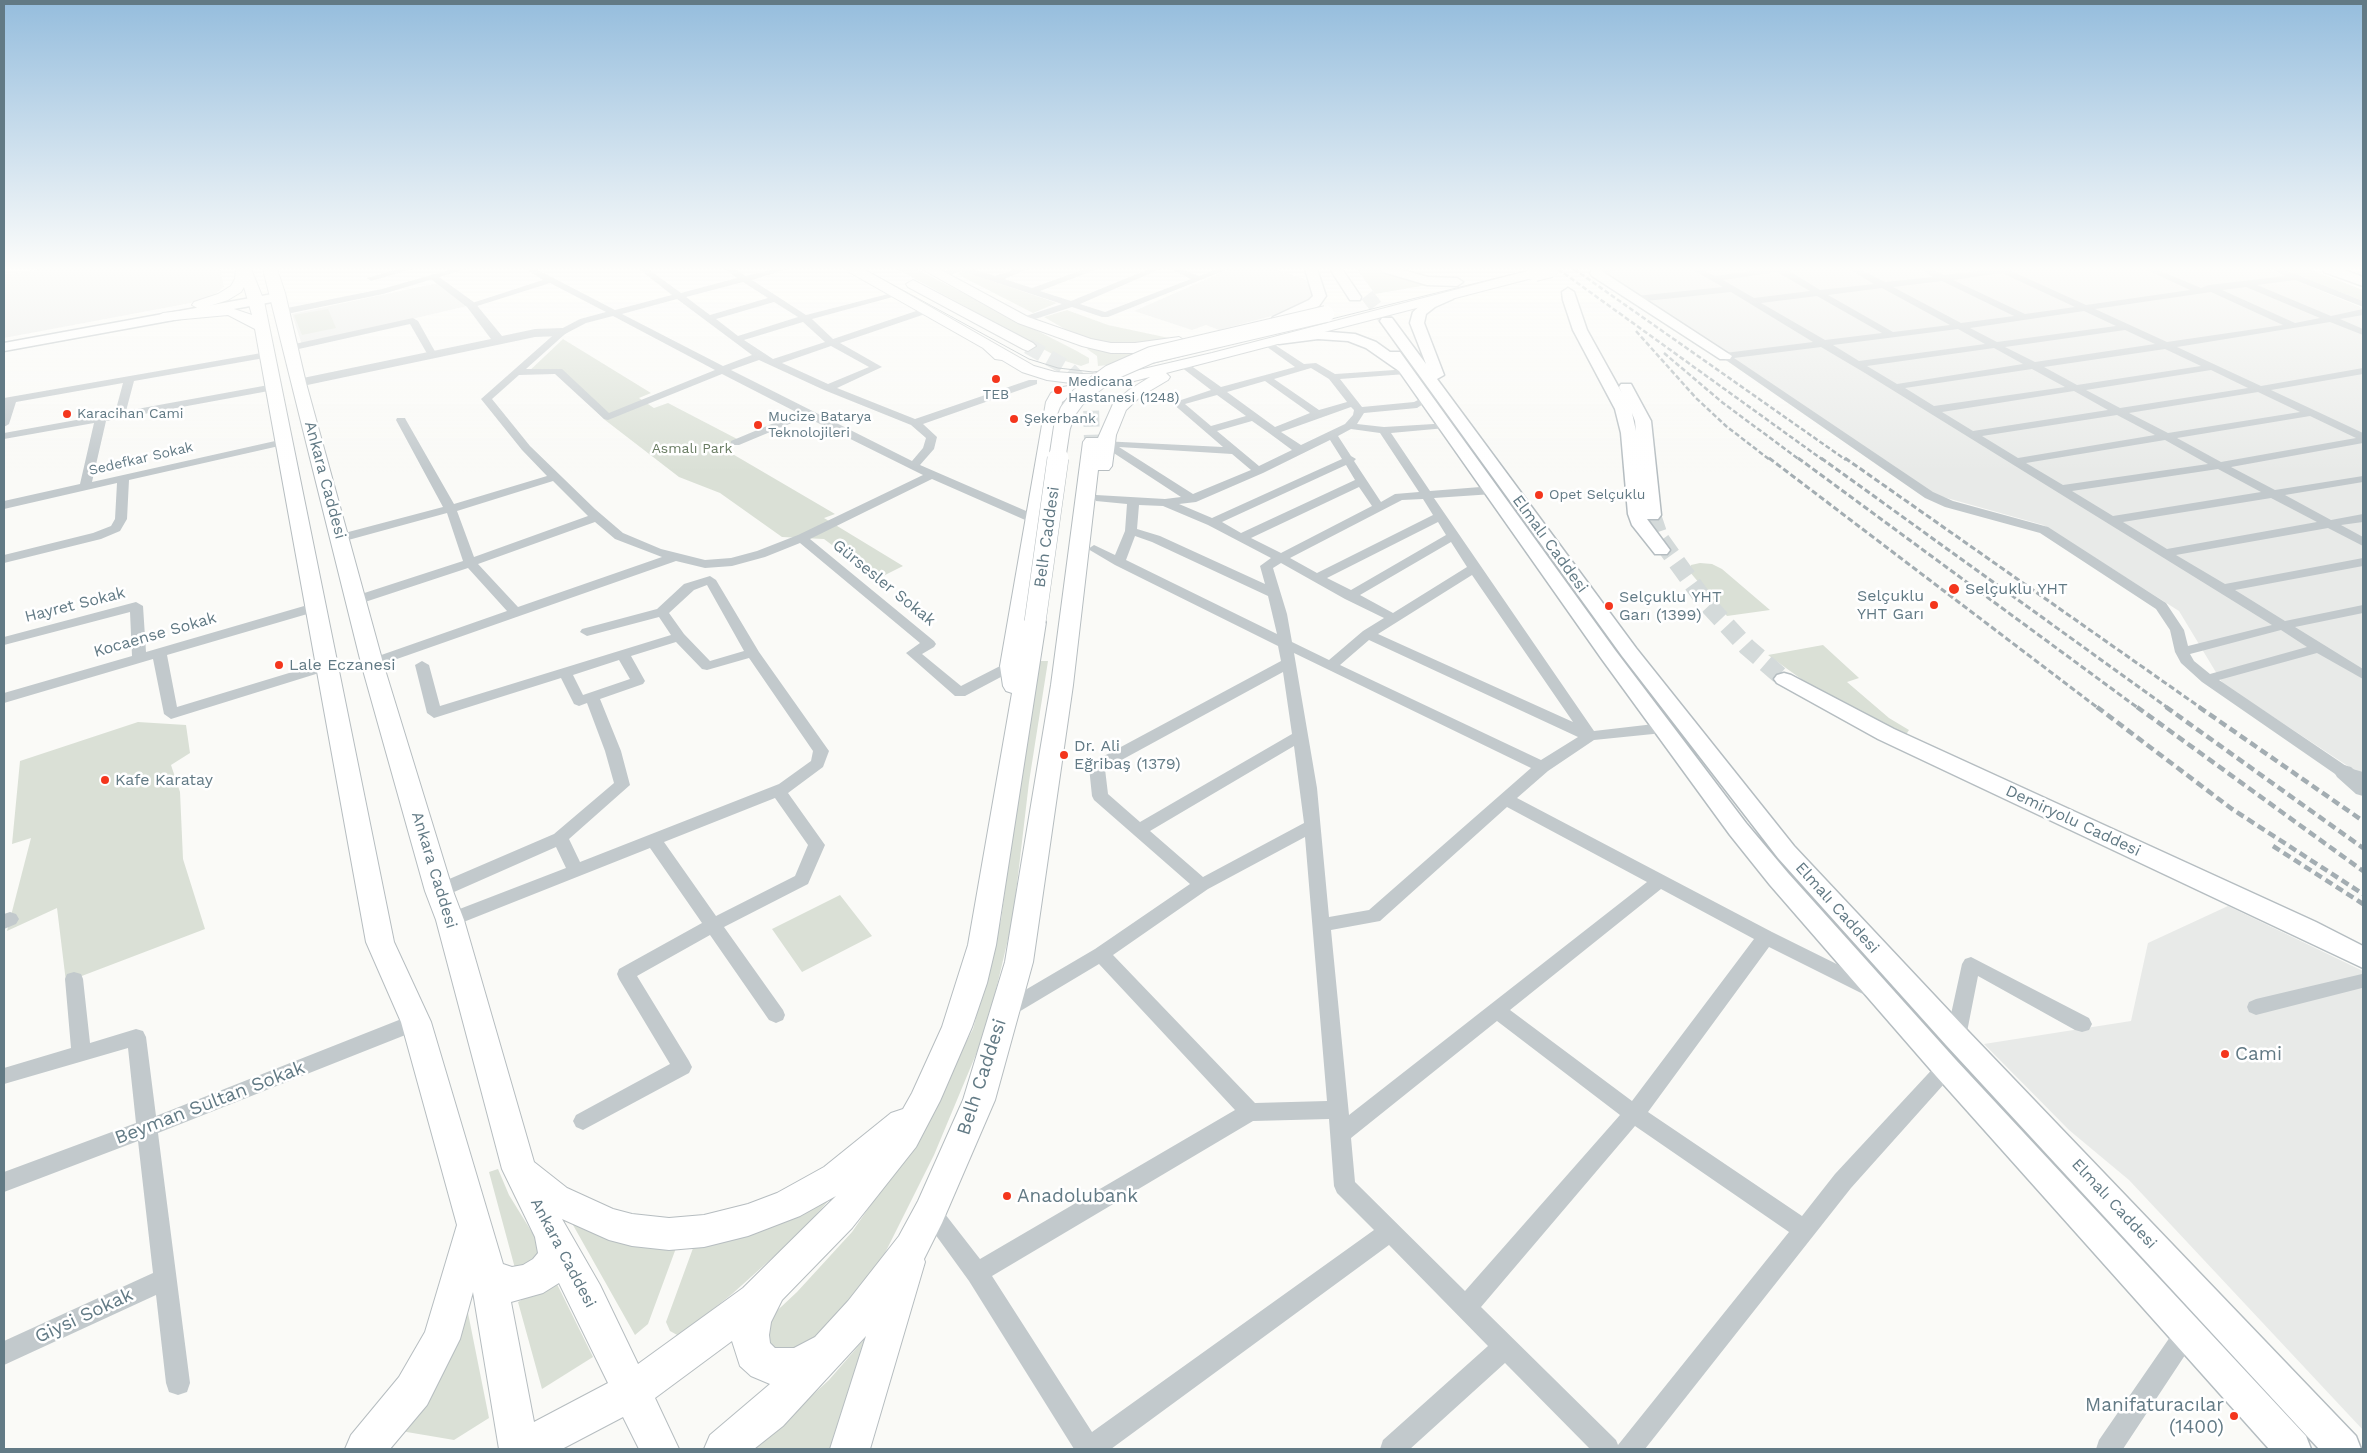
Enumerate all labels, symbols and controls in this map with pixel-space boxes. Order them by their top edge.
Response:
marker: TEB [990,373,1002,385]
place label: Medicana Hastanesi (1248) [1068,374,1179,407]
marker: Medicana Hastanesi (1248) [1052,384,1064,396]
place label: TEB [983,387,1009,403]
place label: Karacihan Cami [77,406,184,422]
marker: Karacihan Cami [61,408,73,420]
place label: Mucize Batarya Teknolojileri [768,409,872,442]
place label: Şekerbank [1024,411,1096,427]
marker: Şekerbank [1008,413,1020,425]
street label: Ankara Caddesi [300,419,350,541]
marker: Mucize Batarya Teknolojileri [752,419,764,431]
street label: Sedefkar Sokak [87,439,195,479]
park label: Asmalı Park [652,441,732,457]
street label: Belh Caddesi [1030,485,1064,589]
place label: Opet Selçuklu [1549,487,1645,503]
marker: Opet Selçuklu [1533,489,1545,501]
street label: Elmalı Caddesi [1508,491,1592,597]
street label: Gürsesler Sokak [829,536,939,630]
place label: Selçuklu YHT [1965,579,2068,599]
marker: Selçuklu YHT [1947,582,1961,596]
street label: Hayret Sokak [23,583,127,627]
place label: Selçuklu YHT Garı [1857,586,1924,624]
place label: Selçuklu YHT Garı (1399) [1619,587,1722,625]
marker: Selçuklu YHT Garı [1928,599,1940,611]
marker: Selçuklu YHT Garı (1399) [1603,600,1615,612]
street label: Kocaense Sokak [92,608,218,662]
place label: Lale Eczanesi [289,655,395,675]
marker: Lale Eczanesi [273,659,285,671]
place label: Dr. Ali Eğribaş (1379) [1074,736,1181,774]
marker: Dr. Ali Eğribaş (1379) [1058,749,1070,761]
place label: Kafe Karatay [115,770,213,790]
marker: Kafe Karatay [99,774,111,786]
street label: Demiryolu Caddesi [2002,781,2144,861]
street label: Ankara Caddesi [407,809,461,931]
street label: Elmalı Caddesi [1791,858,1883,958]
street label: Belh Caddesi [952,1016,1012,1138]
place label: Cami [2235,1043,2282,1065]
marker: Cami [2219,1048,2231,1060]
street label: Beyman Sultan Sokak [112,1056,308,1150]
street label: Elmalı Caddesi [2067,1155,2161,1253]
place label: Anadolubank [1017,1185,1138,1207]
marker: Anadolubank [1001,1190,1013,1202]
street label: Ankara Caddesi [526,1195,600,1311]
street label: Giysi Sokak [31,1283,137,1349]
place label: Manifaturacılar (1400) [2085,1394,2224,1438]
marker: Manifaturacılar (1400) [2228,1410,2240,1422]

